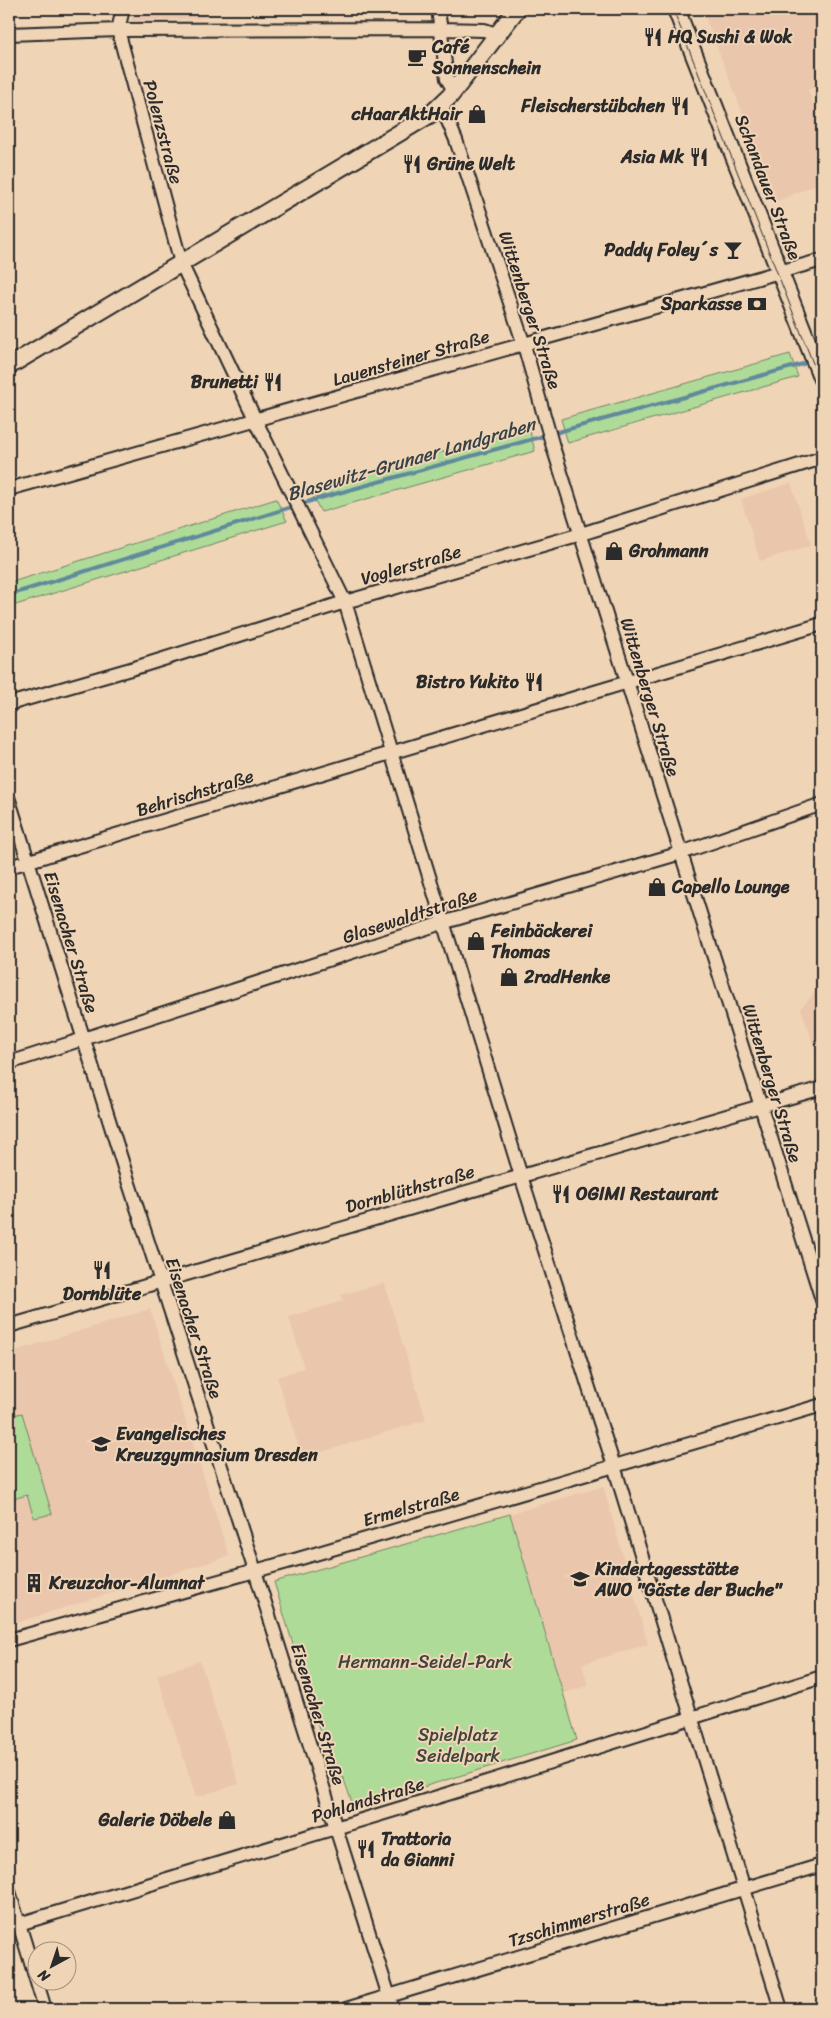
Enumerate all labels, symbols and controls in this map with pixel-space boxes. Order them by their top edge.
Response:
place label: HQ Sushi & Wok [667,21,793,53]
restaurant icon: HQ Sushi & Wok [642,26,664,48]
place label: Café Sonnenschein [431,31,541,84]
cafe icon: Café Sonnenschein [406,46,428,68]
street label: Polenzstraße [134,76,192,188]
place label: Fleischerstübchen [520,90,665,122]
restaurant icon: Fleischerstübchen [669,95,691,117]
place label: cHaarAktHair [350,98,464,130]
shop icon: cHaarAktHair [466,103,488,125]
street label: Schandauer Straße [725,109,811,265]
place label: Asia Mk [620,141,684,173]
restaurant icon: Asia Mk [688,146,710,168]
place label: Grüne Welt [426,148,515,180]
restaurant icon: Grüne Welt [401,153,423,175]
street label: Wittenberger Straße [489,227,571,394]
place label: Paddy Foley´s [604,234,719,266]
bar icon: Paddy Foley´s [722,239,744,261]
place label: Sparkasse [660,288,742,320]
bank icon: Sparkasse [746,293,768,315]
street label: Lauensteiner Straße [329,320,493,396]
place label: Brunetti [191,366,259,398]
restaurant icon: Brunetti [262,371,284,393]
water label: Blasewitz‐Grunaer Landgraben [283,407,542,510]
street label: Voglerstraße [357,535,465,595]
place label: Grohmann [628,535,709,567]
shop icon: Grohmann [603,540,625,562]
street label: Wittenberger Straße [611,614,689,781]
place label: Bistro Yukito [416,666,520,698]
restaurant icon: Bistro Yukito [523,671,545,693]
street label: Behrischstraße [132,760,258,826]
street label: Eisenacher Straße [34,867,108,1017]
place label: Capello Lounge [671,871,790,903]
shop icon: Capello Lounge [646,876,668,898]
street label: Glasewaldtstraße [338,879,482,953]
place label: Feinbäckerei Thomas [490,915,593,968]
shop icon: Feinbäckerei Thomas [465,930,487,952]
place label: 2radHenke [523,961,611,993]
shop icon: 2radHenke [498,966,520,988]
street label: Wittenberger Straße [733,1000,811,1167]
street label: Dornblüthstraße [342,1155,478,1223]
place label: OGIMI Restaurant [576,1178,719,1210]
restaurant icon: OGIMI Restaurant [550,1183,572,1205]
street label: Eisenacher Straße [156,1253,232,1403]
restaurant icon: Dornblüte [91,1259,113,1281]
place label: Dornblüte [63,1278,142,1310]
place label: Evangelisches Kreuzgymnasium Dresden [115,1418,318,1471]
school or university icon: Evangelisches Kreuzgymnasium Dresden [90,1433,112,1455]
street label: Ermelstraße [359,1478,463,1536]
place label: Kindertagesstätte AWO "Gäste der Buche" [594,1553,783,1606]
place label: Kreuzchor-Alumnat [48,1567,206,1599]
school or university icon: Kindertagesstätte AWO "Gäste der Buche" [569,1568,591,1590]
building icon: Kreuzchor-Alumnat [23,1572,45,1594]
street label: Eisenacher Straße [281,1639,355,1789]
park label: Hermann-Seidel-Park [338,1646,513,1678]
park label: Spielplatz Seidelpark [416,1719,501,1772]
street label: Pohlandstraße [308,1768,428,1832]
place label: Galerie Döbele [98,1804,212,1836]
shop icon: Galerie Döbele [216,1809,238,1831]
place label: Trattoria da Gianni [381,1823,455,1876]
restaurant icon: Trattoria da Gianni [355,1838,377,1860]
street label: Tzschimmerstraße [504,1883,654,1957]
north arrow [28,1940,78,1990]
text: N [32,1963,56,1989]

